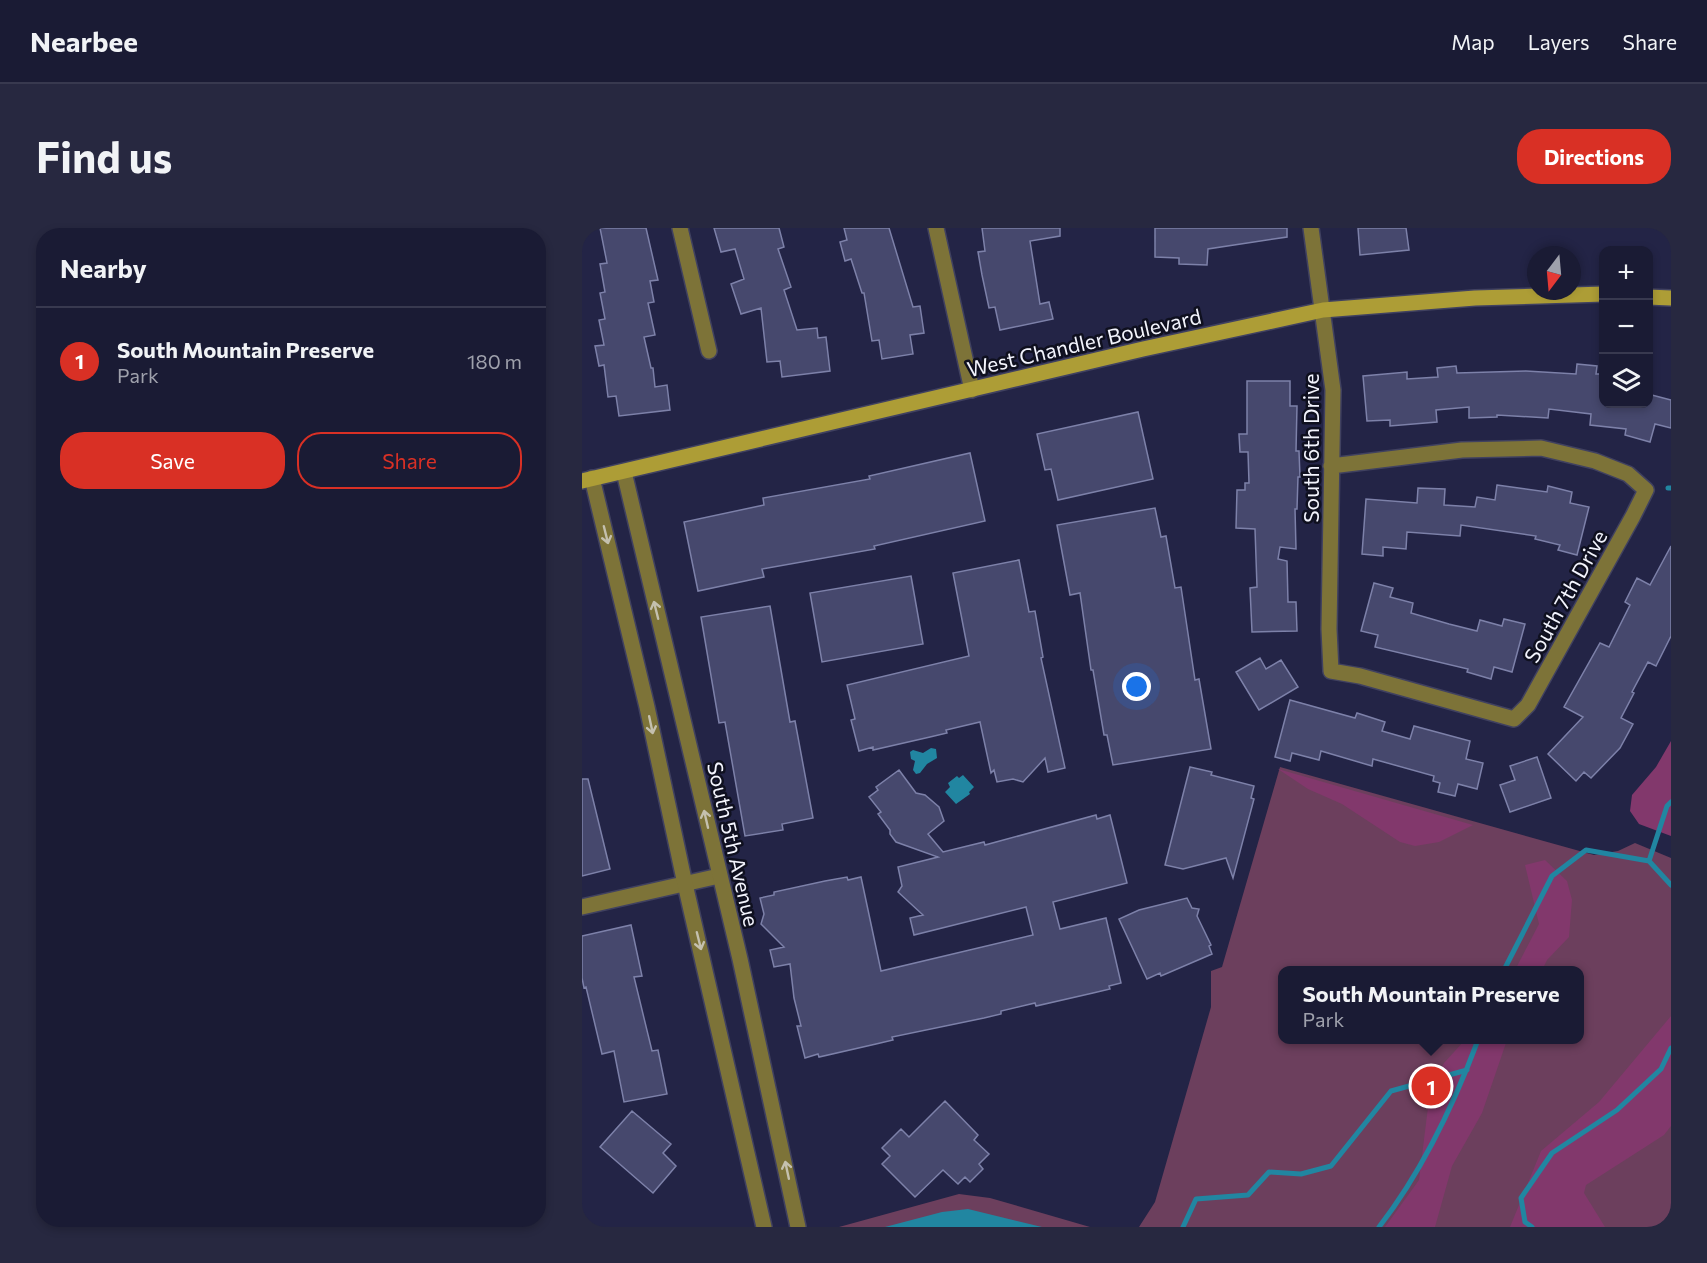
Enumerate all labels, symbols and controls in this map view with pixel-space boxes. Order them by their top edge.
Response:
text: Nearbee [30,24,138,58]
text: Map [1451,29,1495,54]
text: Layers [1528,29,1590,54]
text: Share [1623,29,1677,54]
button: Directions [1517,129,1671,184]
text: Find us [36,130,172,182]
north arrow [1527,246,1581,300]
map controls [1599,246,1653,408]
button: + [1599,246,1653,300]
text: Nearby [60,252,147,283]
button: − [1599,300,1653,354]
street label: West Chandler Boulevard [965,303,1203,381]
text: South Mountain Preserve [117,336,374,363]
text: 1 [75,349,84,373]
text: 180 m [467,349,522,373]
button: layers [1599,354,1653,408]
text: Park [117,363,159,387]
street label: South 6th Drive [1298,373,1323,523]
button: Save [60,432,285,489]
button: Share [297,432,522,489]
street label: South 7th Drive [1518,525,1612,667]
one-way arrow [601,526,613,545]
one-way arrow [650,601,662,620]
your location [1122,672,1151,701]
one-way arrow [646,715,657,734]
street label: South 5th Avenue [703,759,765,929]
one-way arrow [700,810,711,830]
one-way arrow [693,931,705,950]
popup [1278,966,1584,1044]
text: South Mountain Preserve [1302,980,1560,1007]
text: Park [1302,1007,1344,1031]
pin: 1 [1412,1064,1450,1108]
one-way arrow [781,1160,792,1180]

